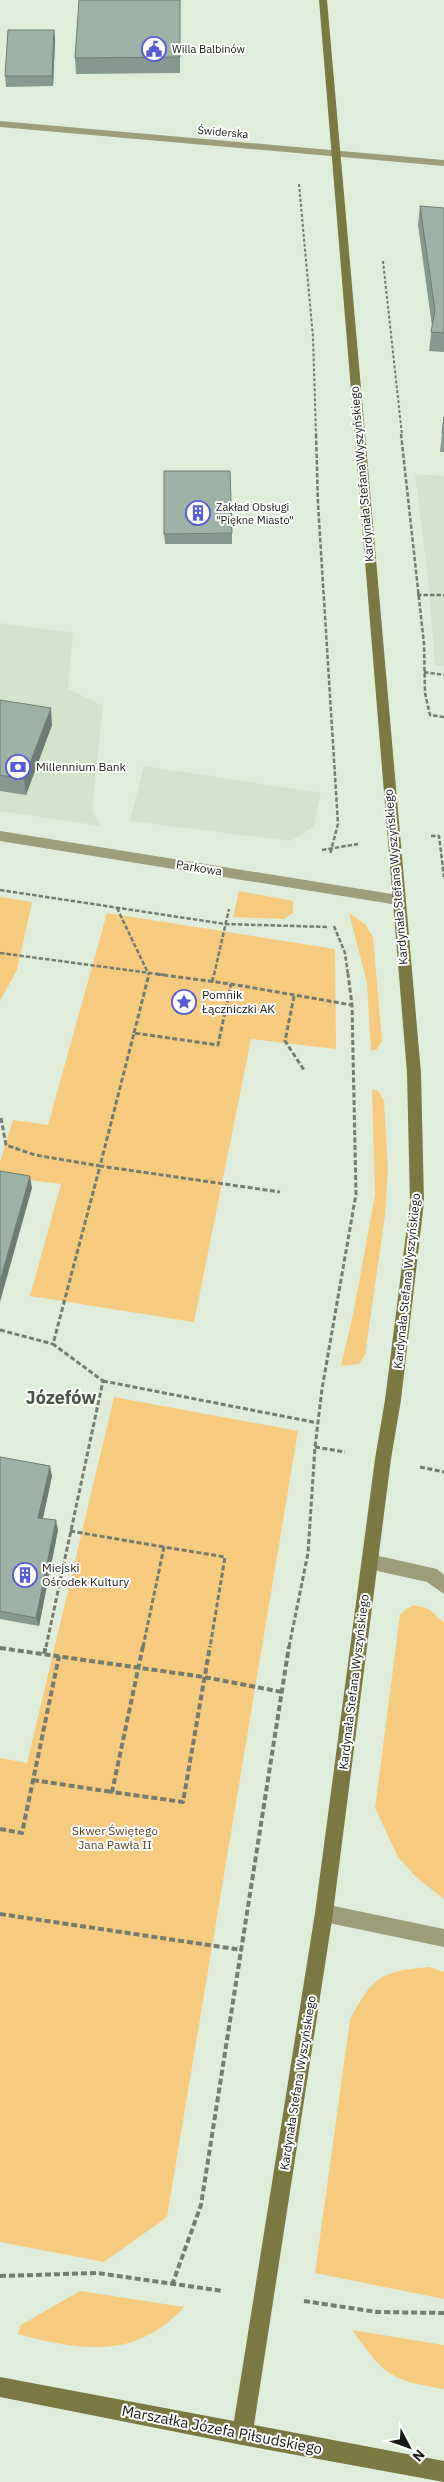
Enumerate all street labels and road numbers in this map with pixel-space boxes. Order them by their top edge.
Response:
street label: Świderska [197,123,249,141]
street label: Kardynała Stefana Wyszyńskiego [346,385,377,563]
street label: Kardynała Stefana Wyszyńskiego [380,788,411,966]
street label: Parkowa [175,856,224,879]
street label: Kardynała Stefana Wyszyńskiego [390,1192,423,1369]
street label: Kardynała Stefana Wyszyńskiego [335,1593,372,1770]
street label: Kardynała Stefana Wyszyńskiego [276,1994,319,2171]
street label: Marszałka Józefa Piłsudskiego [120,2401,324,2458]

